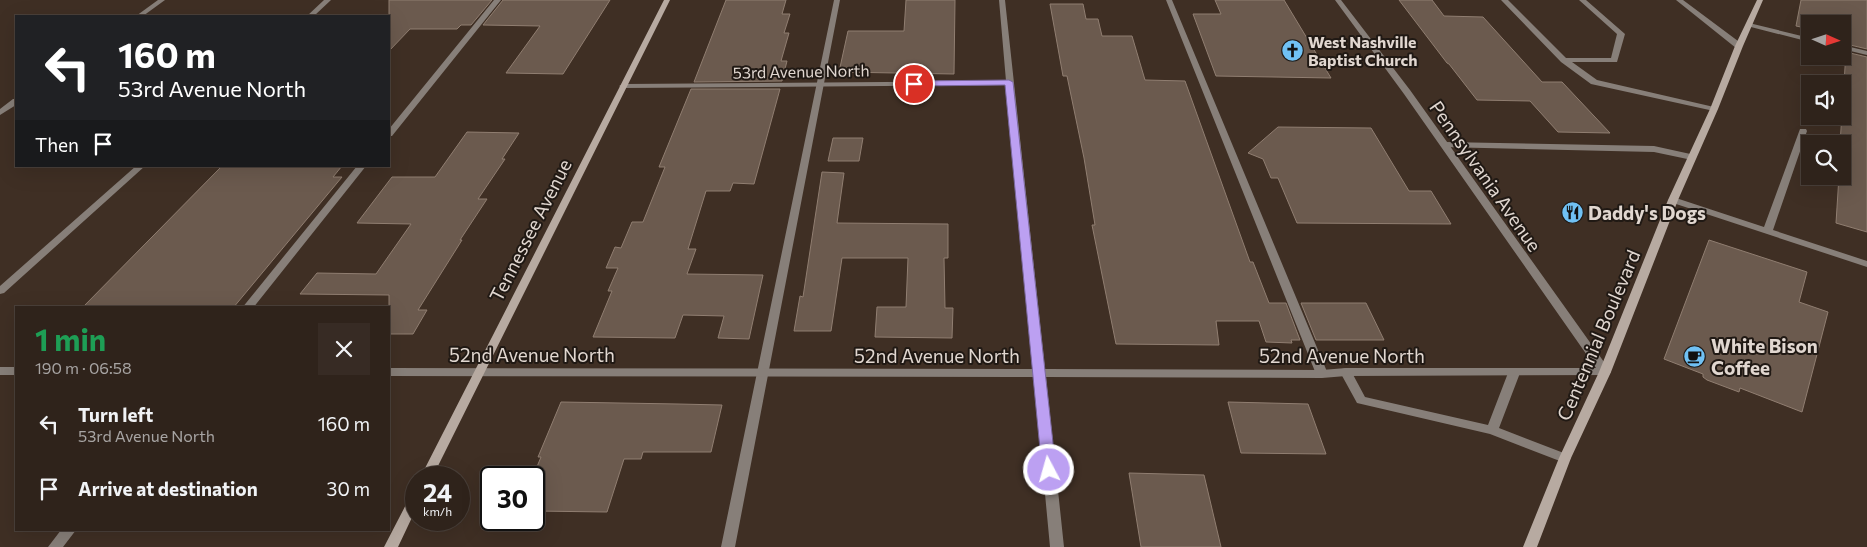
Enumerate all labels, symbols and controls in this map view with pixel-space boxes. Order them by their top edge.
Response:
north arrow [1801,15,1851,65]
map controls [1801,15,1851,185]
text: 160 m [118,32,216,75]
place label: West Nashville Baptist Church [1308,32,1418,69]
icon: left [35,35,100,100]
church icon: West Nashville Baptist Church [1280,38,1304,62]
street label: 53rd Avenue North [732,60,870,82]
pin [893,63,935,105]
icon: arrive [900,70,928,98]
text: 53rd Avenue North [118,75,306,102]
button: sound [1801,75,1851,125]
street label: Pennsylvania Avenue [1425,96,1547,256]
icon: arrive [89,130,117,158]
text: Then [35,133,79,156]
button: search [1801,135,1851,185]
street label: Tennessee Avenue [484,155,576,305]
restaurant icon: Daddy's Dogs [1560,200,1584,224]
place label: Daddy's Dogs [1588,201,1706,224]
street label: Centennial Boulevard [1552,246,1644,424]
text: 1 min [35,320,106,357]
button: close [318,323,370,375]
place label: White Bison Coffee [1711,334,1818,379]
street label: 52nd Avenue North [449,343,615,366]
street label: 52nd Avenue North [854,344,1020,367]
street label: 52nd Avenue North [1259,344,1425,367]
cafe icon: White Bison Coffee [1683,344,1707,368]
text: 190 m · 06:58 [35,358,132,377]
text: Turn left [78,403,153,426]
icon: left [35,410,63,438]
text: 160 m [318,412,370,435]
text: 53rd Avenue North [78,426,215,445]
position arrow [1022,443,1074,495]
speed limit sign: 30 [480,466,545,531]
icon: arrive [35,475,63,503]
text: Arrive at destination [78,477,258,500]
text: 30 m [327,477,370,500]
text: 24 [423,477,452,507]
text: km/h [423,504,452,518]

